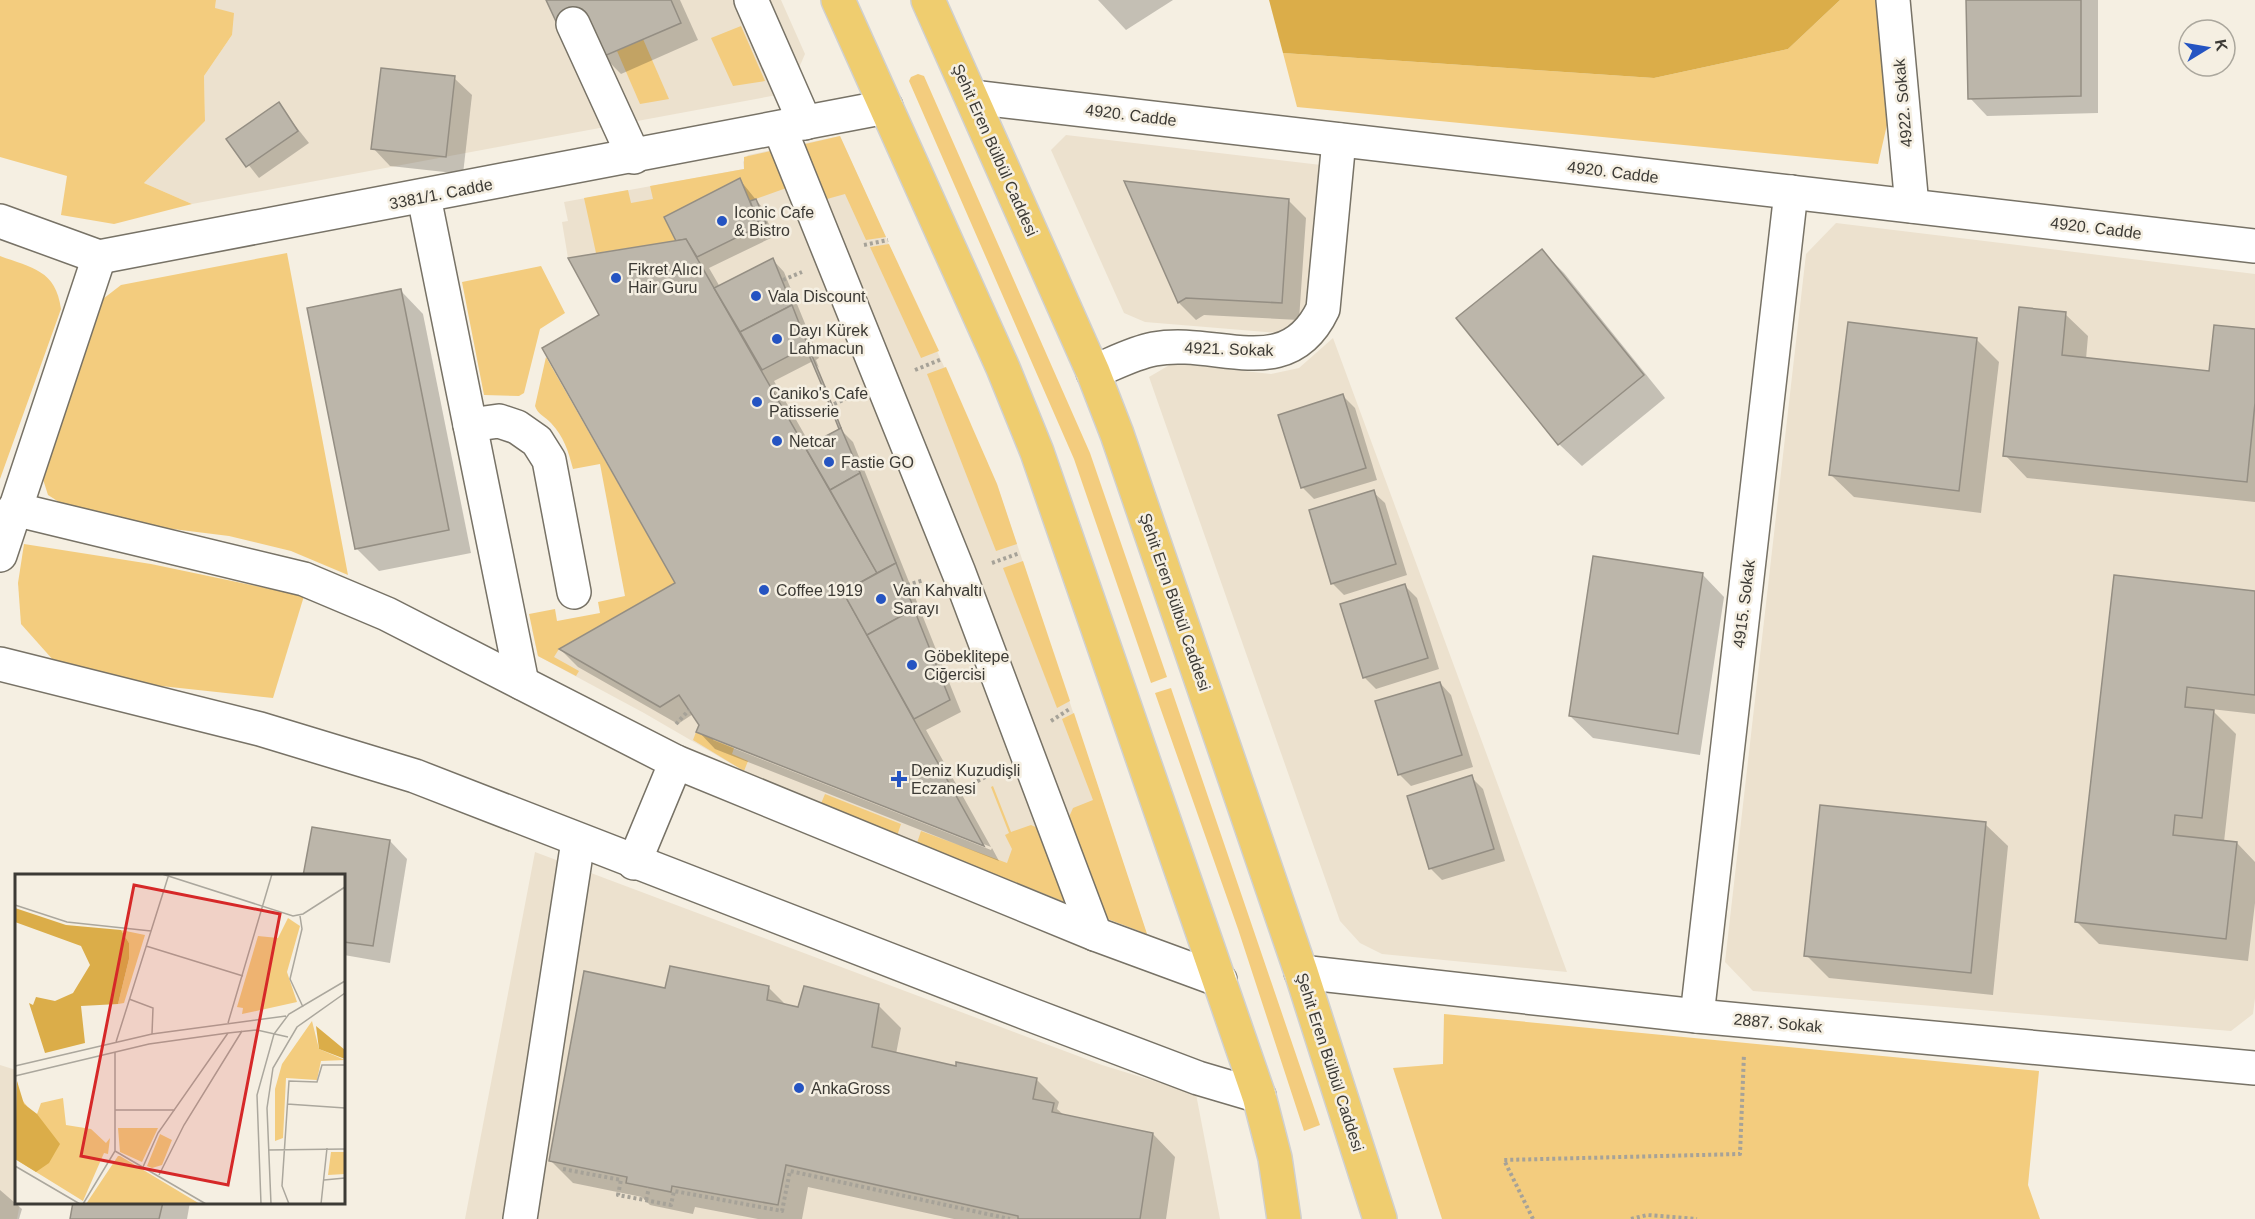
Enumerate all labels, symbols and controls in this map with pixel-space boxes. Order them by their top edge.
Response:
north arrow [2177,18,2237,78]
text: K [2212,38,2231,53]
street label: 4922. Sokak [1891,57,1915,148]
street label: Şehit Eren Bülbül Caddesi [949,61,1041,239]
street label: 4920. Cadde [1084,101,1178,129]
street label: 4920. Cadde [1566,158,1660,186]
street label: 3381/1. Cadde [388,176,494,212]
place label: Iconic Cafe & Bistro [734,204,814,239]
marker: Iconic Cafe & Bistro [715,214,729,228]
street label: 4920. Cadde [2049,214,2143,242]
place label: Fikret Alıcı Hair Guru [628,261,703,296]
marker: Fikret Alıcı Hair Guru [609,271,623,285]
place label: Vala Discount [768,288,866,305]
marker: Vala Discount [749,289,763,303]
place label: Dayı Kürek Lahmacun [789,322,869,357]
marker: Dayı Kürek Lahmacun [770,332,784,346]
street label: 4921. Sokak [1184,339,1275,359]
place label: Caniko's Cafe Patisserie [769,385,868,420]
marker: Caniko's Cafe Patisserie [750,395,764,409]
place label: Netcar [789,433,837,450]
marker: Netcar [770,434,784,448]
place label: Fastie GO [841,454,914,471]
marker: Fastie GO [822,455,836,469]
street label: Şehit Eren Bülbül Caddesi [1137,511,1213,693]
street label: 4915. Sokak [1730,558,1758,649]
place label: Coffee 1919 [776,582,863,599]
place label: Van Kahvaltı Sarayı [893,582,983,617]
marker: Coffee 1919 [757,583,771,597]
marker: Van Kahvaltı Sarayı [874,592,888,606]
place label: Göbeklitepe Ciğercisi [924,648,1009,683]
marker: Göbeklitepe Ciğercisi [905,658,919,672]
place label: Deniz Kuzudişli Eczanesi [911,762,1020,797]
marker: Deniz Kuzudişli Eczanesi [892,772,906,786]
inset map [15,874,345,1204]
street label: Şehit Eren Bülbül Caddesi [1293,971,1367,1153]
street label: 2887. Sokak [1733,1011,1824,1035]
place label: AnkaGross [811,1080,890,1097]
marker: AnkaGross [792,1081,806,1095]

